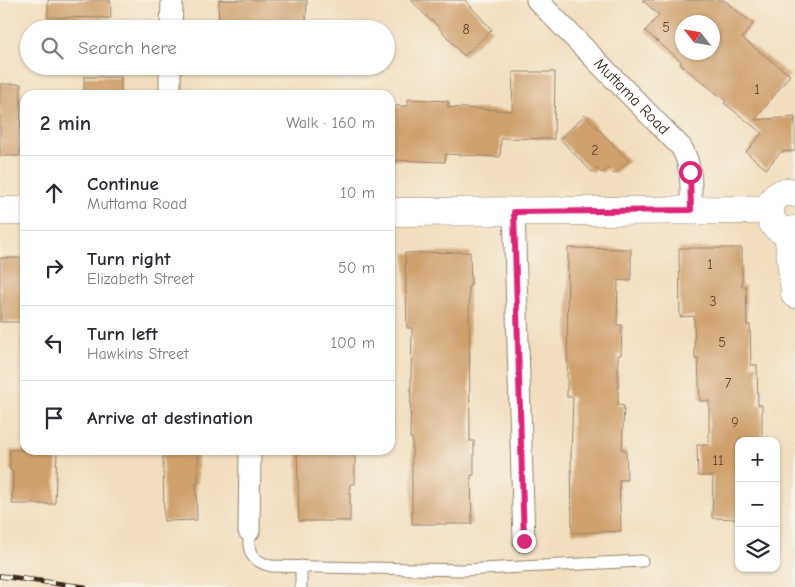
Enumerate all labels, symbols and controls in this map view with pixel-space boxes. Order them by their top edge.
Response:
north arrow [675,15,720,60]
house number: 5 [662,19,670,36]
search box [20,20,395,75]
house number: 8 [462,21,470,38]
icon: search [38,34,66,62]
text: Search here [78,37,177,59]
street label: Muttama Road [590,54,673,138]
house number: 1 [754,81,760,98]
text: 2 min [40,111,91,135]
text: Walk · 160 m [286,114,375,132]
house number: 2 [591,142,599,159]
route start [679,161,702,184]
text: Continue [87,173,159,195]
icon: ahead [40,179,68,207]
text: 10 m [340,184,375,202]
text: Muttama Road [87,195,187,213]
text: Turn right [87,248,171,270]
icon: right [40,254,68,282]
house number: 1 [707,256,713,273]
text: 50 m [338,259,375,277]
text: Elizabeth Street [87,270,194,288]
house number: 3 [709,293,717,310]
text: Turn left [87,323,158,345]
icon: left [40,329,68,357]
text: 100 m [331,334,375,352]
house number: 5 [718,334,726,351]
text: Hawkins Street [87,345,189,363]
house number: 7 [725,375,732,392]
icon: arrive [40,404,68,432]
text: Arrive at destination [87,407,253,429]
house number: 9 [731,414,739,431]
map controls [735,437,780,572]
button: + [735,437,780,482]
house number: 11 [712,452,724,469]
button: − [735,482,780,527]
button: layers [735,527,780,572]
route end [513,530,536,553]

